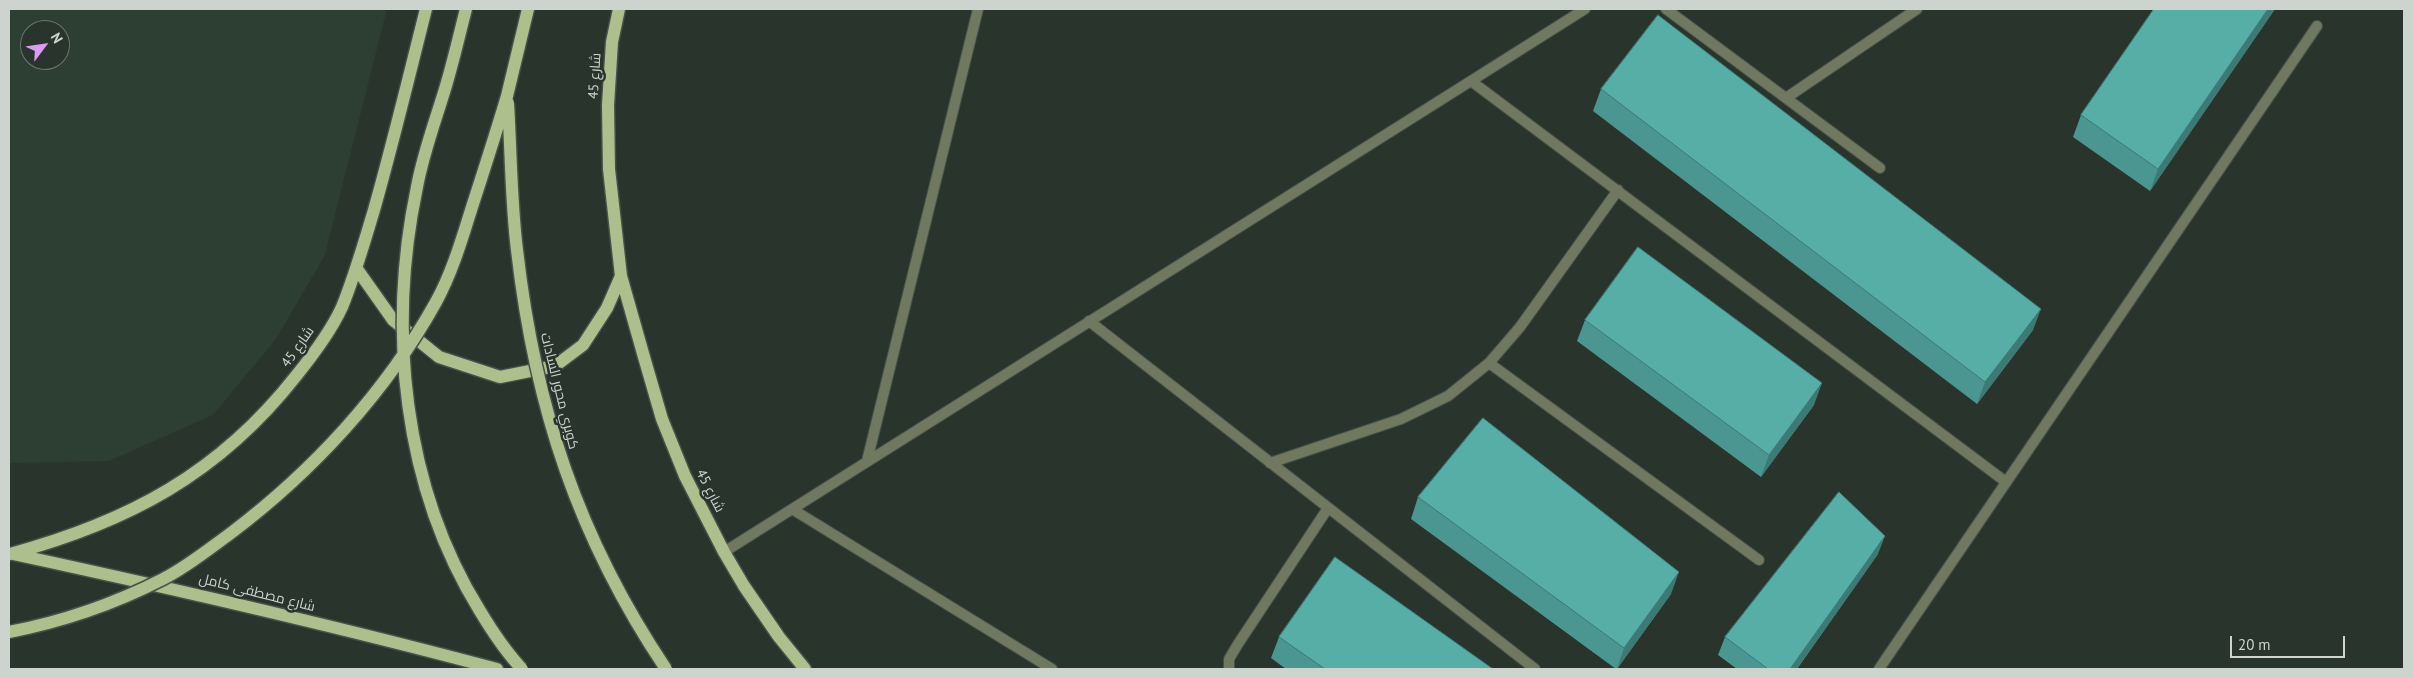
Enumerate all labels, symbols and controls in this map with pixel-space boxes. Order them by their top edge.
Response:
north arrow [20,20,70,70]
text: N [47,29,67,46]
street label: شارع 45 [585,52,605,100]
street label: شارع 45 [278,323,318,371]
street label: كوبري محور السادات [536,331,582,451]
street label: شارع 45 [692,467,728,515]
street label: شارع مصطفى كامل [197,570,317,616]
scale bar [2233,626,2348,658]
text: 20 m [2238,635,2271,654]

